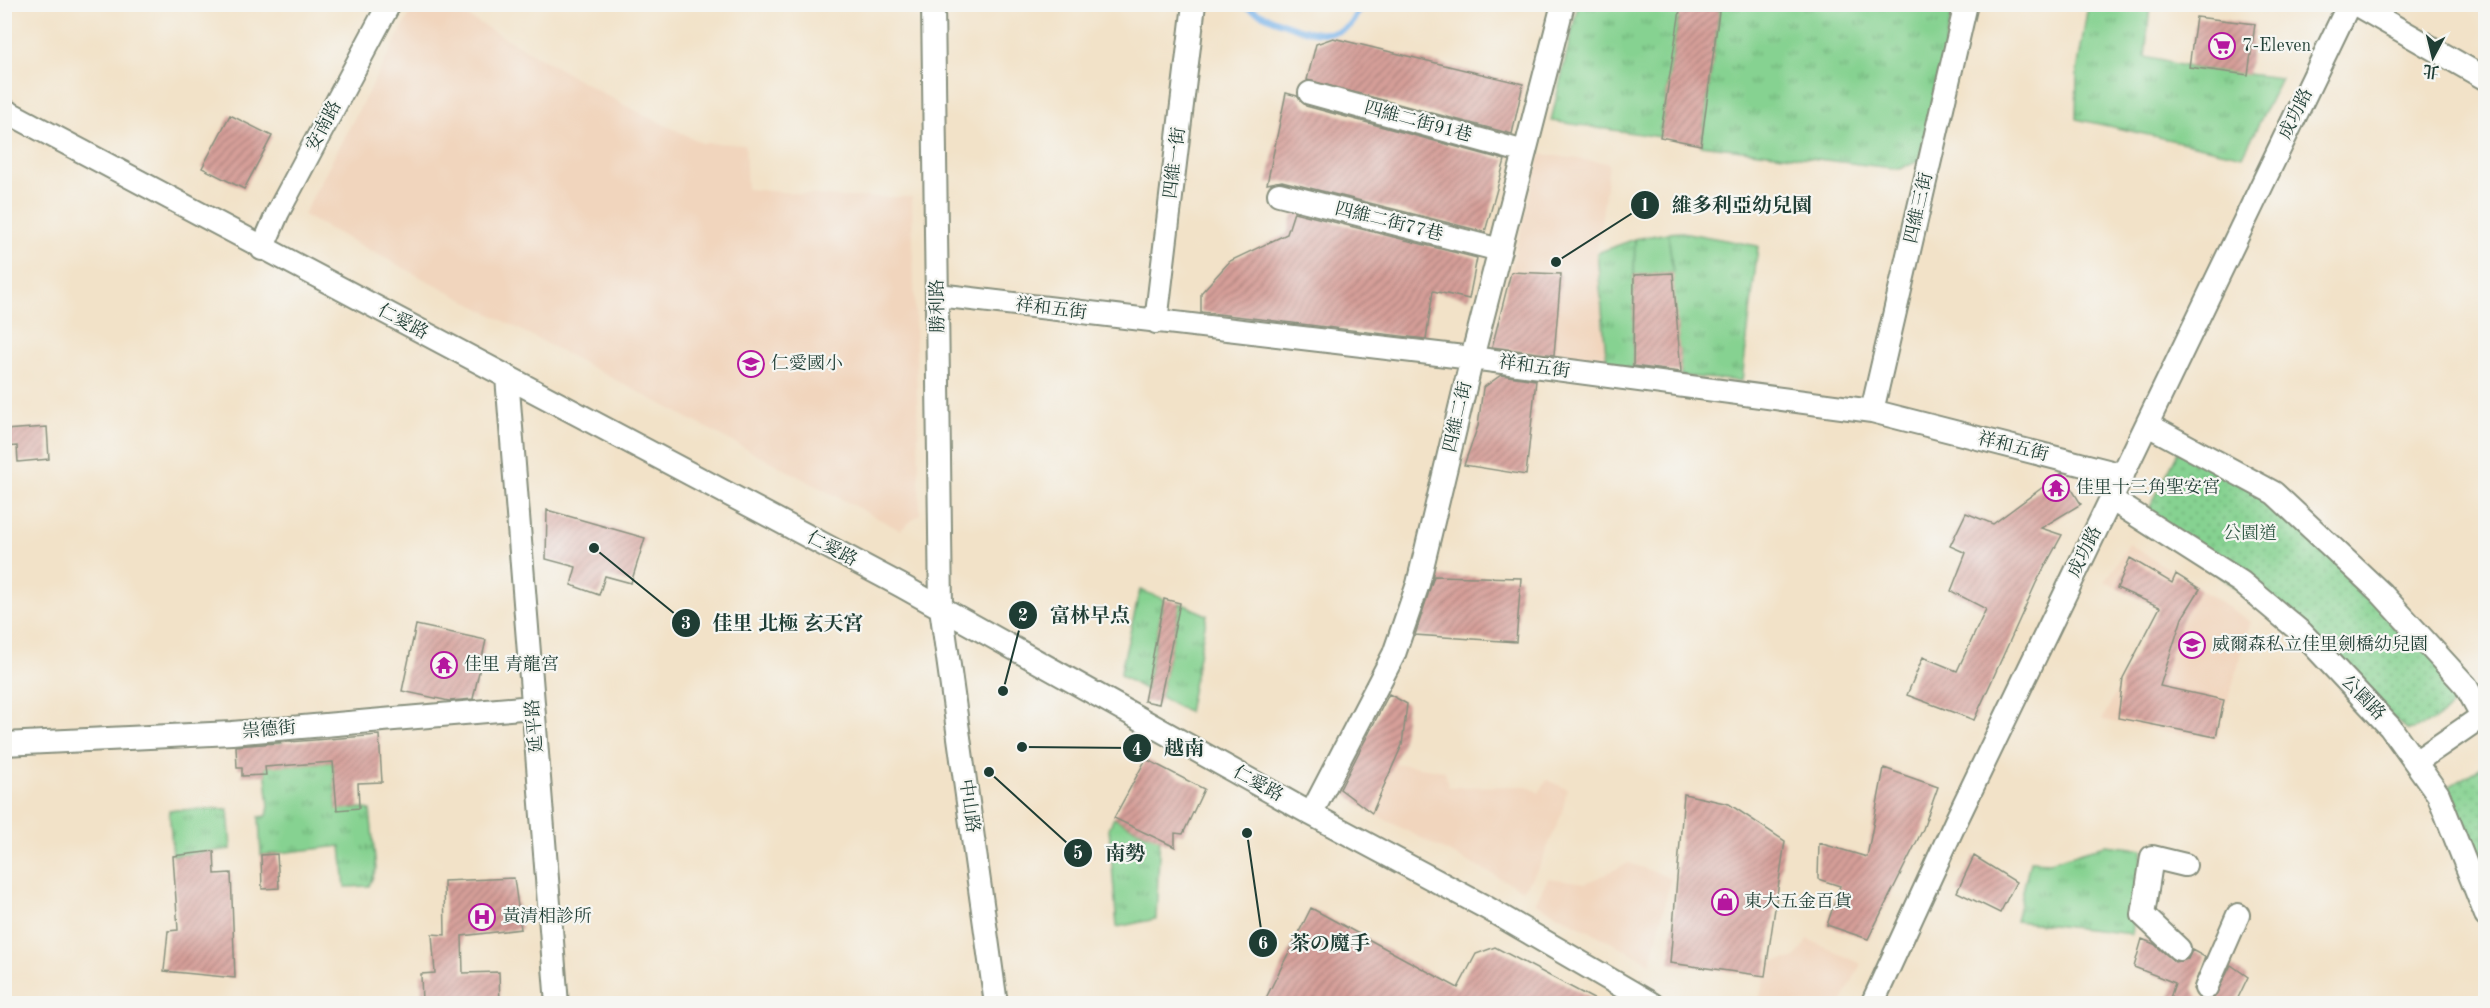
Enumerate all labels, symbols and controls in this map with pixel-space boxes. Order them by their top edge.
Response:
north arrow [2403,27,2463,87]
supermarket icon: 7-Eleven [2207,31,2237,61]
place label: 7-Eleven [2242,37,2312,55]
text: 北 [2422,61,2440,81]
street label: 成功路 [2274,85,2316,142]
street label: 安南路 [302,97,345,154]
street label: 四維二街91巷 [1362,97,1474,145]
street label: 四維一街 [1160,126,1188,200]
street label: 四維三街 [1900,170,1936,245]
callout: 維多利亞幼兒園 [1630,186,1824,224]
text: 維多利亞幼兒園 [1672,194,1812,217]
text: 1 [1640,197,1650,215]
street label: 四維二街77巷 [1333,198,1445,244]
street label: 勝利路 [927,279,947,333]
street label: 祥和五街 [1014,294,1088,322]
street label: 仁愛路 [375,300,432,343]
school or university icon: 仁愛國小 [736,349,766,379]
street label: 祥和五街 [1497,351,1571,381]
place label: 仁愛國小 [771,353,843,373]
street label: 四維二街 [1439,379,1475,454]
street label: 祥和五街 [1976,428,2051,464]
temple icon: 佳里十三角聖安宮 [2041,473,2071,503]
place label: 佳里十三角聖安宮 [2076,477,2220,497]
street label: 成功路 [2063,523,2105,580]
park label: 公園道 [2223,523,2277,543]
street label: 仁愛路 [804,527,861,570]
callout: 富林早点 [1008,596,1142,634]
callout: 佳里 北極 玄天宮 [671,604,876,642]
text: 富林早点 [1050,604,1130,627]
text: 2 [1018,607,1028,625]
text: 佳里 北極 玄天宮 [712,612,864,635]
text: 3 [681,615,691,633]
school or university icon: 威爾森私立佳里劍橋幼兒園 [2177,630,2207,660]
place label: 威爾森私立佳里劍橋幼兒園 [2212,634,2428,654]
temple icon: 佳里 青龍宮 [429,650,459,680]
place label: 佳里 青龍宮 [464,654,559,674]
street label: 公園路 [2338,671,2390,724]
street label: 延平路 [522,698,546,754]
street label: 祟德街 [241,717,297,741]
callout: 越南 [1122,729,1216,767]
text: 越南 [1164,738,1204,760]
text: 4 [1132,741,1142,759]
street label: 仁愛路 [1230,761,1287,805]
street label: 中山路 [956,778,984,834]
callout: 南勢 [1063,834,1157,872]
text: 南勢 [1105,843,1145,865]
text: 5 [1073,845,1083,863]
shop icon: 東大五金百貨 [1710,887,1740,917]
place label: 東大五金百貨 [1744,891,1852,911]
hospital icon: 黃清相診所 [467,902,497,932]
place label: 黃清相診所 [502,906,592,926]
callout: 茶の魔手 [1248,924,1382,962]
text: 茶の魔手 [1290,932,1370,955]
text: 6 [1258,935,1268,953]

